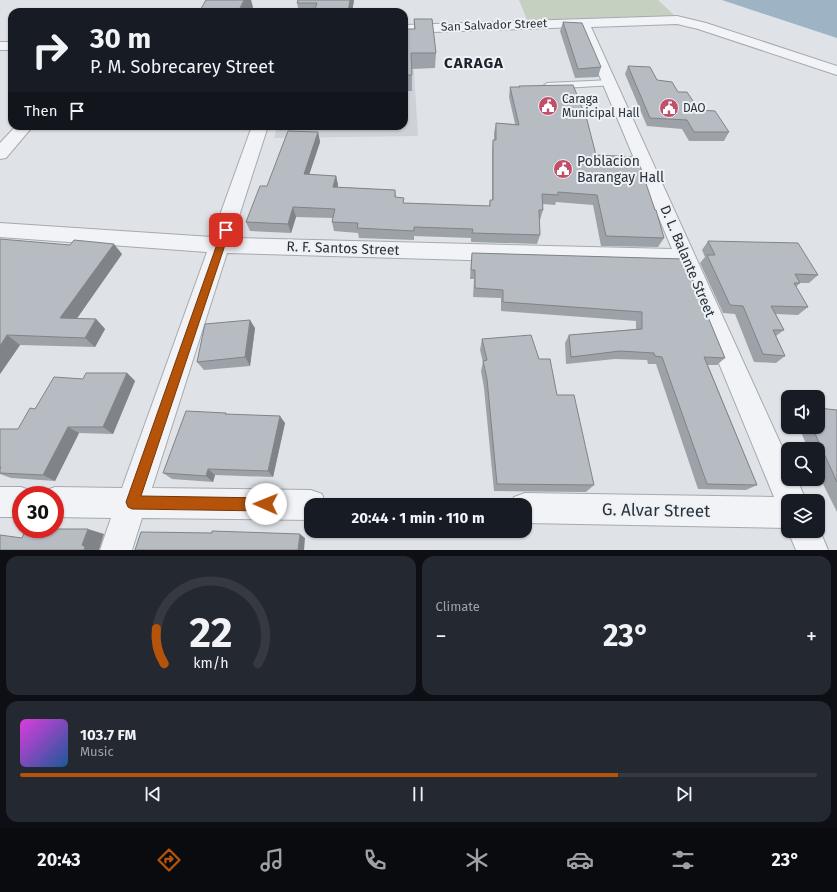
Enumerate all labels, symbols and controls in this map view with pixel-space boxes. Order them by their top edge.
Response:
street label: San Salvador Street [441,16,548,34]
text: 30 m [90,22,151,55]
icon: right [24,24,76,76]
district label: CARAGA [444,54,504,72]
text: P. M. Sobrecarey Street [90,56,275,78]
place label: Caraga Municipal Hall [562,92,640,120]
public building icon: Caraga Municipal Hall [537,95,559,117]
public building icon: DAO [658,97,680,119]
icon: arrive [66,100,88,122]
place label: DAO [683,101,706,115]
text: Then [24,102,58,120]
place label: Poblacion Barangay Hall [577,153,664,186]
public building icon: Poblacion Barangay Hall [552,158,574,180]
street label: D. L. Balante Street [656,203,719,321]
pin [209,213,243,247]
icon: arrive [215,219,237,241]
street label: R. F. Santos Street [286,238,401,259]
map controls [781,390,825,538]
button: sound [781,390,825,434]
button: search [781,442,825,486]
position arrow [245,483,287,525]
speed limit sign: 30 [12,486,64,538]
button: layers [781,494,825,538]
street label: G. Alvar Street [602,499,711,522]
text: 20:44 · 1 min · 110 m [351,509,485,527]
text: Climate [436,599,480,614]
text: 22 [189,607,232,657]
text: 23° [603,618,650,654]
text: − [436,623,447,650]
text: + [806,623,817,650]
text: km/h [193,654,228,671]
text: 103.7 FM [80,726,136,744]
text: Music [80,744,114,759]
icon: previous [142,783,164,805]
icon: pause [407,783,429,805]
icon: next [673,783,695,805]
icon: directions [155,846,183,874]
icon: music [258,846,286,874]
icon: phone [361,846,389,874]
icon: climate [463,846,491,874]
icon: car [566,846,594,874]
icon: filters [669,846,697,874]
text: 20:43 [37,849,81,871]
text: 23° [772,849,800,871]

